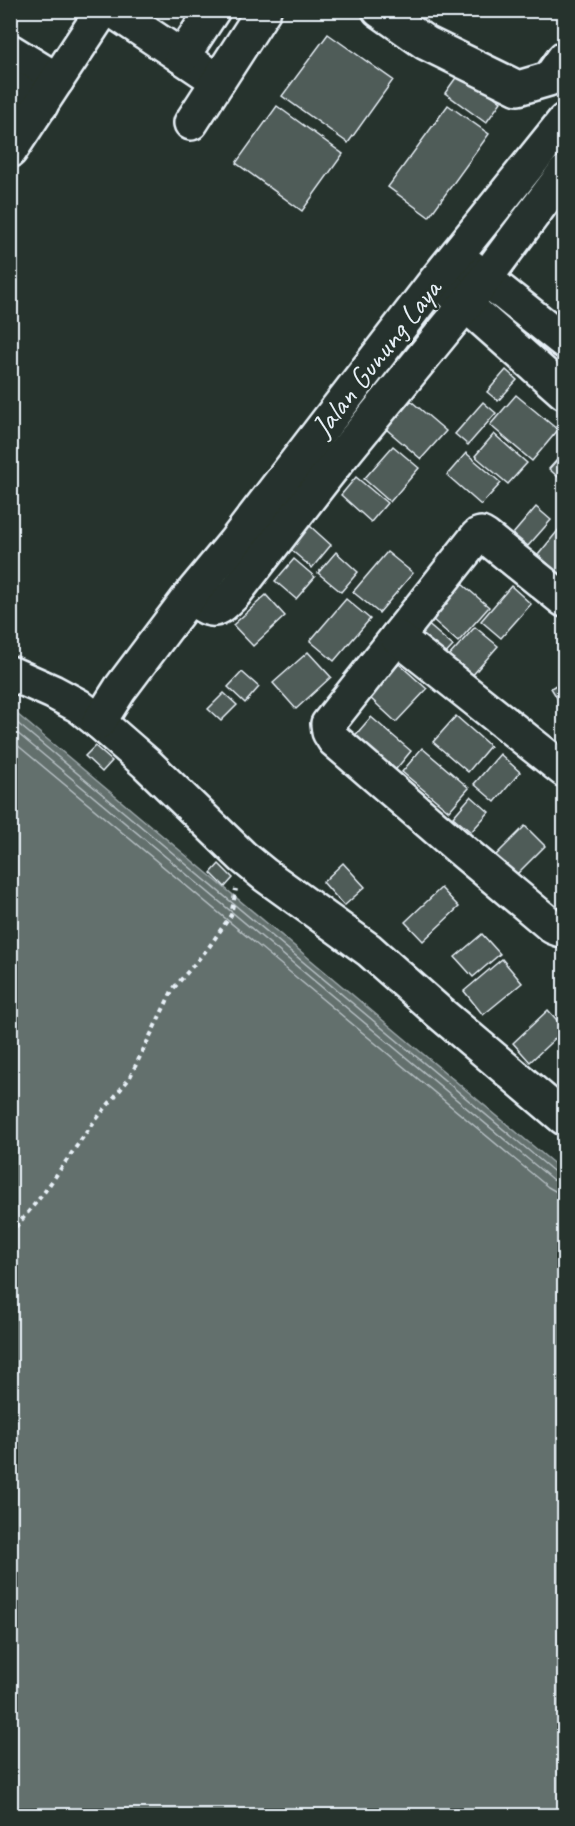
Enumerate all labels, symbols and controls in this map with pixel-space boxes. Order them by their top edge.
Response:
street label: Jalan Gunung Laya [302,270,451,446]

